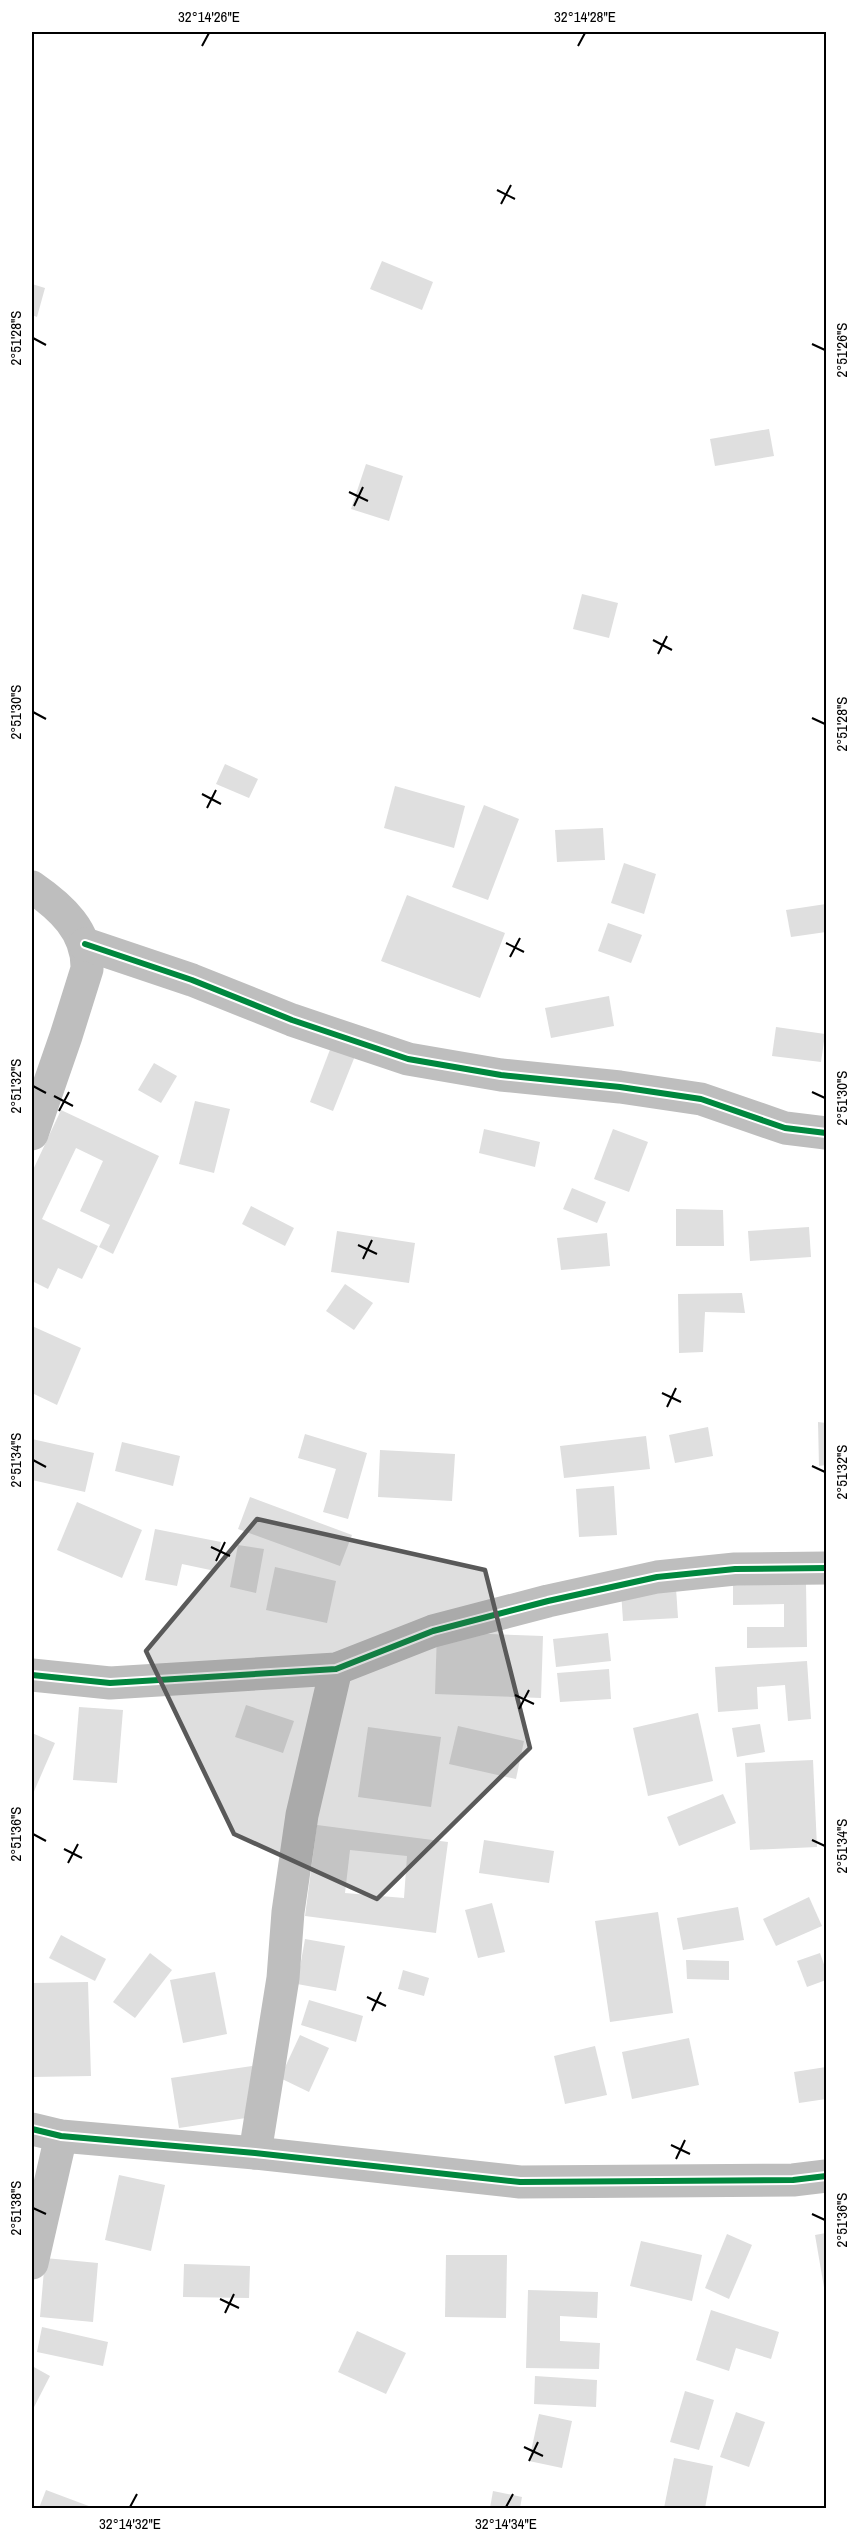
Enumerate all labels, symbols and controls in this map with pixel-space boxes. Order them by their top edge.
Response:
text: 32°14'26"E [178,6,240,27]
text: 32°14'28"E [554,6,616,27]
text: 2°51'28"S [5,310,26,366]
text: 2°51'26"S [831,322,852,378]
text: 2°51'30"S [5,684,26,740]
text: 2°51'28"S [831,696,852,752]
text: 2°51'32"S [5,1058,26,1114]
text: 2°51'30"S [831,1070,852,1126]
text: 2°51'34"S [5,1432,26,1488]
text: 2°51'32"S [831,1444,852,1500]
text: 2°51'36"S [5,1806,26,1862]
text: 2°51'34"S [831,1818,852,1874]
text: 2°51'38"S [5,2180,26,2236]
text: 2°51'36"S [831,2192,852,2248]
text: 32°14'32"E [99,2513,161,2534]
text: 32°14'34"E [475,2513,537,2534]

